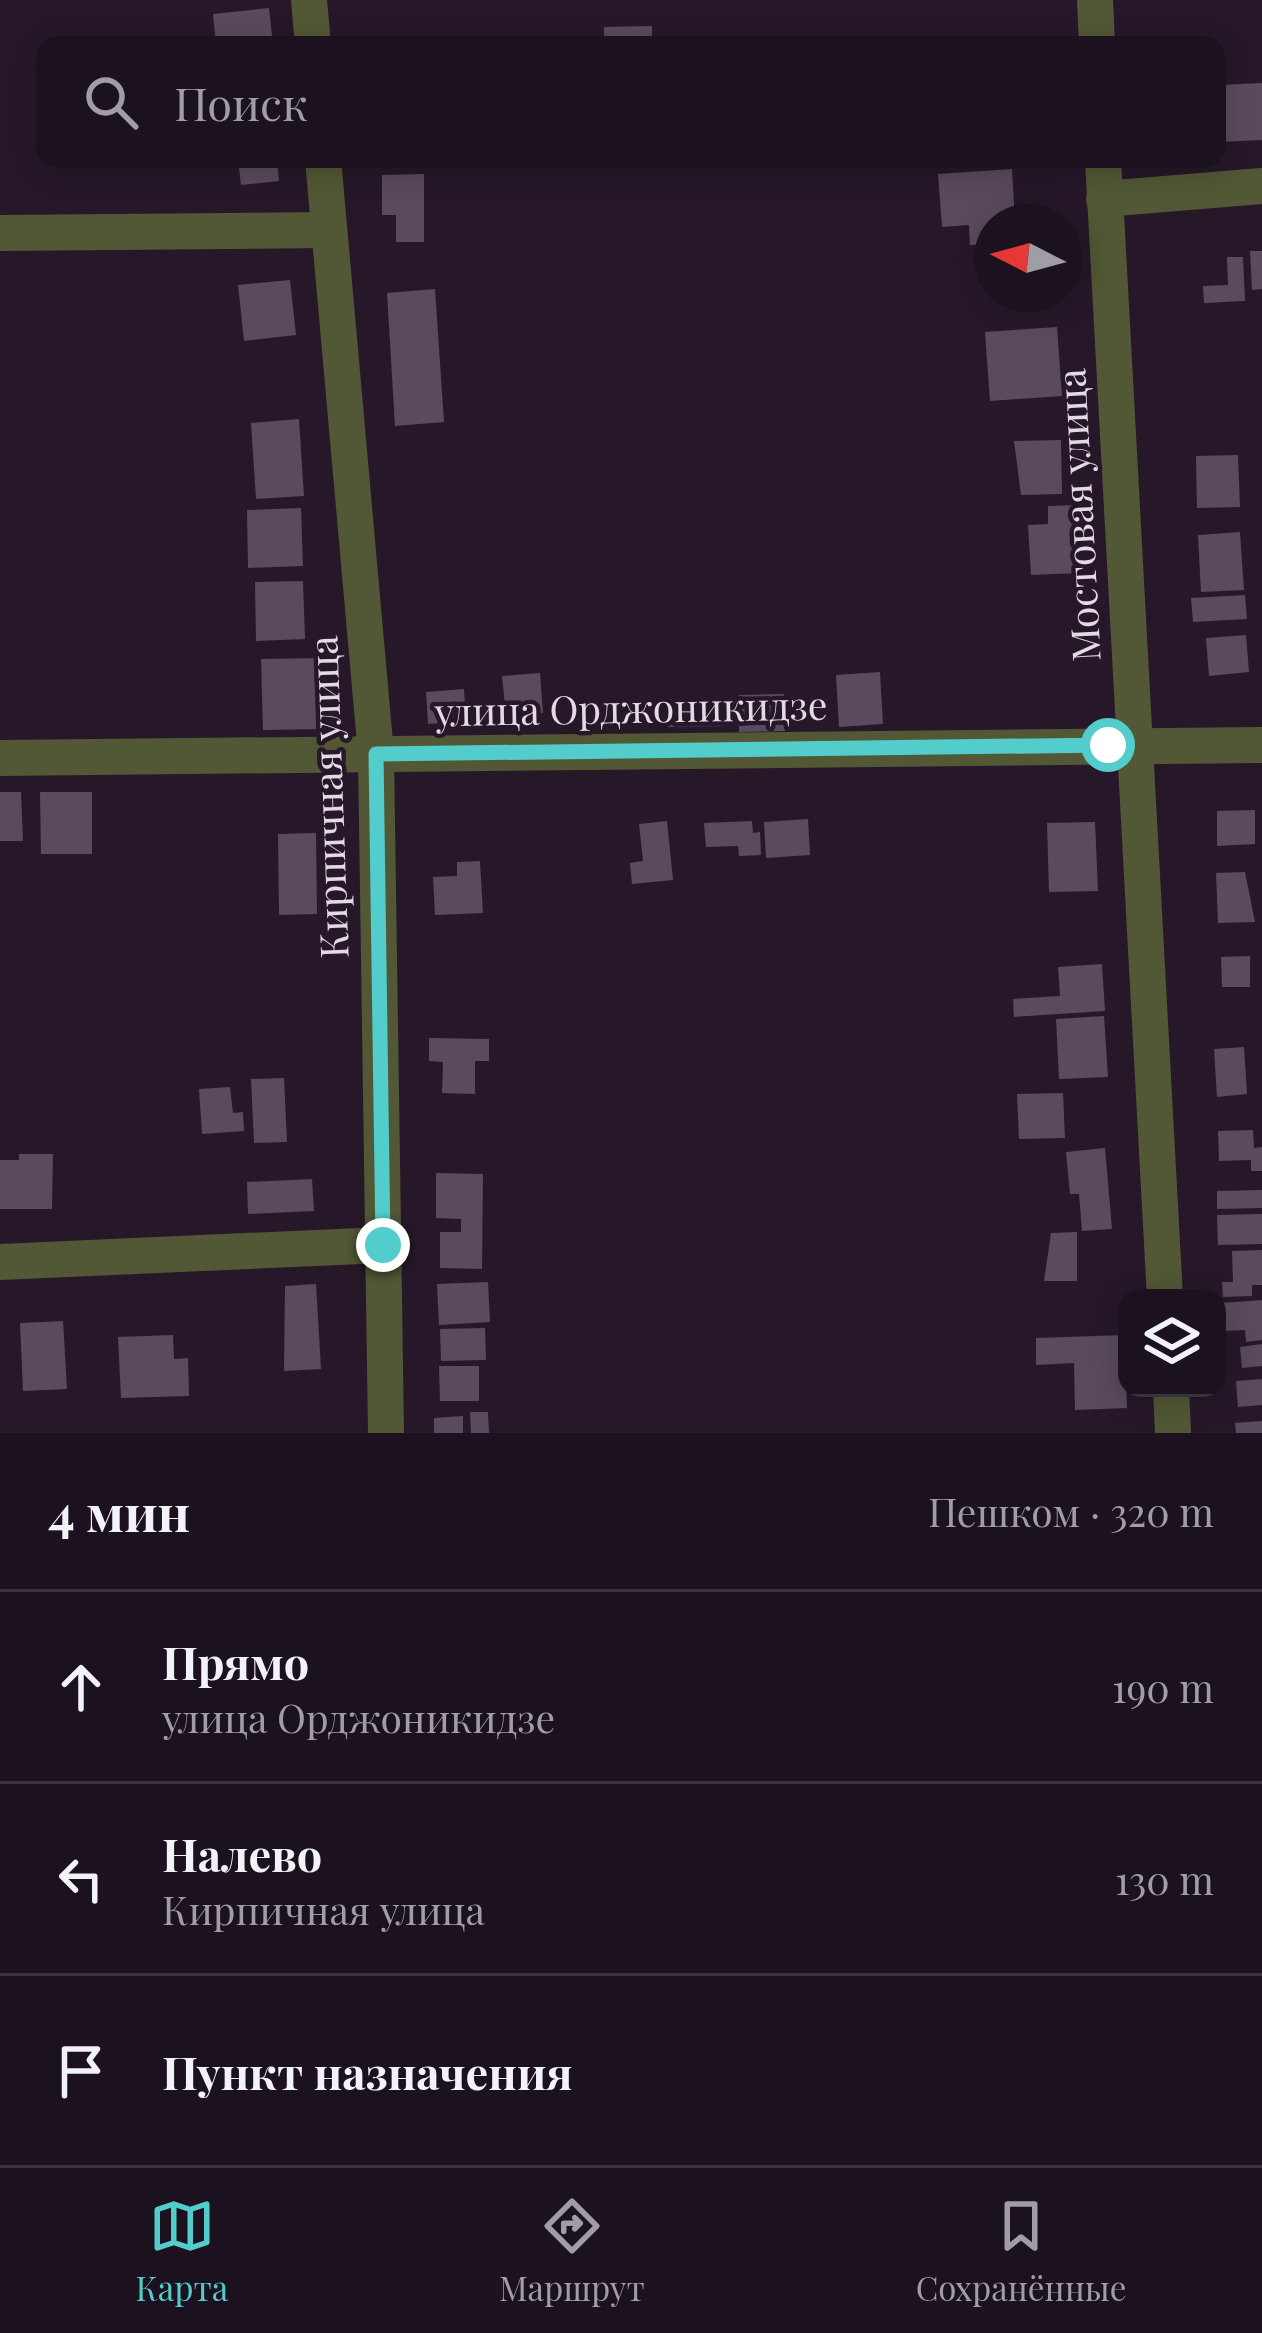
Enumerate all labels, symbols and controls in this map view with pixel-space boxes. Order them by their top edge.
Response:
search box [36,36,1226,168]
icon: search [78,69,144,135]
text: Поиск [174,72,308,132]
north arrow [974,204,1082,312]
street label: Мостовая улица [1043,367,1111,663]
street label: Кирпичная улица [295,634,359,959]
street label: улица Орджоникидзе [433,678,828,736]
route start [1081,718,1135,772]
route end [356,1218,410,1272]
map controls [1118,1289,1226,1397]
button: layers [1118,1289,1226,1397]
text: 4 мин [48,1477,190,1545]
text: Пешком · 320 m [928,1485,1214,1537]
text: Прямо [162,1631,309,1691]
icon: ahead [48,1654,114,1720]
text: 190 m [1112,1661,1214,1713]
text: улица Орджоникидзе [162,1691,555,1743]
text: Налево [162,1823,322,1883]
icon: left [48,1846,114,1912]
text: 130 m [1115,1853,1214,1905]
text: Кирпичная улица [162,1883,485,1935]
icon: arrive [48,2038,114,2104]
text: Пункт назначения [162,2041,573,2101]
tab: Карта [135,2193,228,2309]
tab: Маршрут [499,2193,645,2309]
tab: Сохранённые [916,2193,1127,2309]

